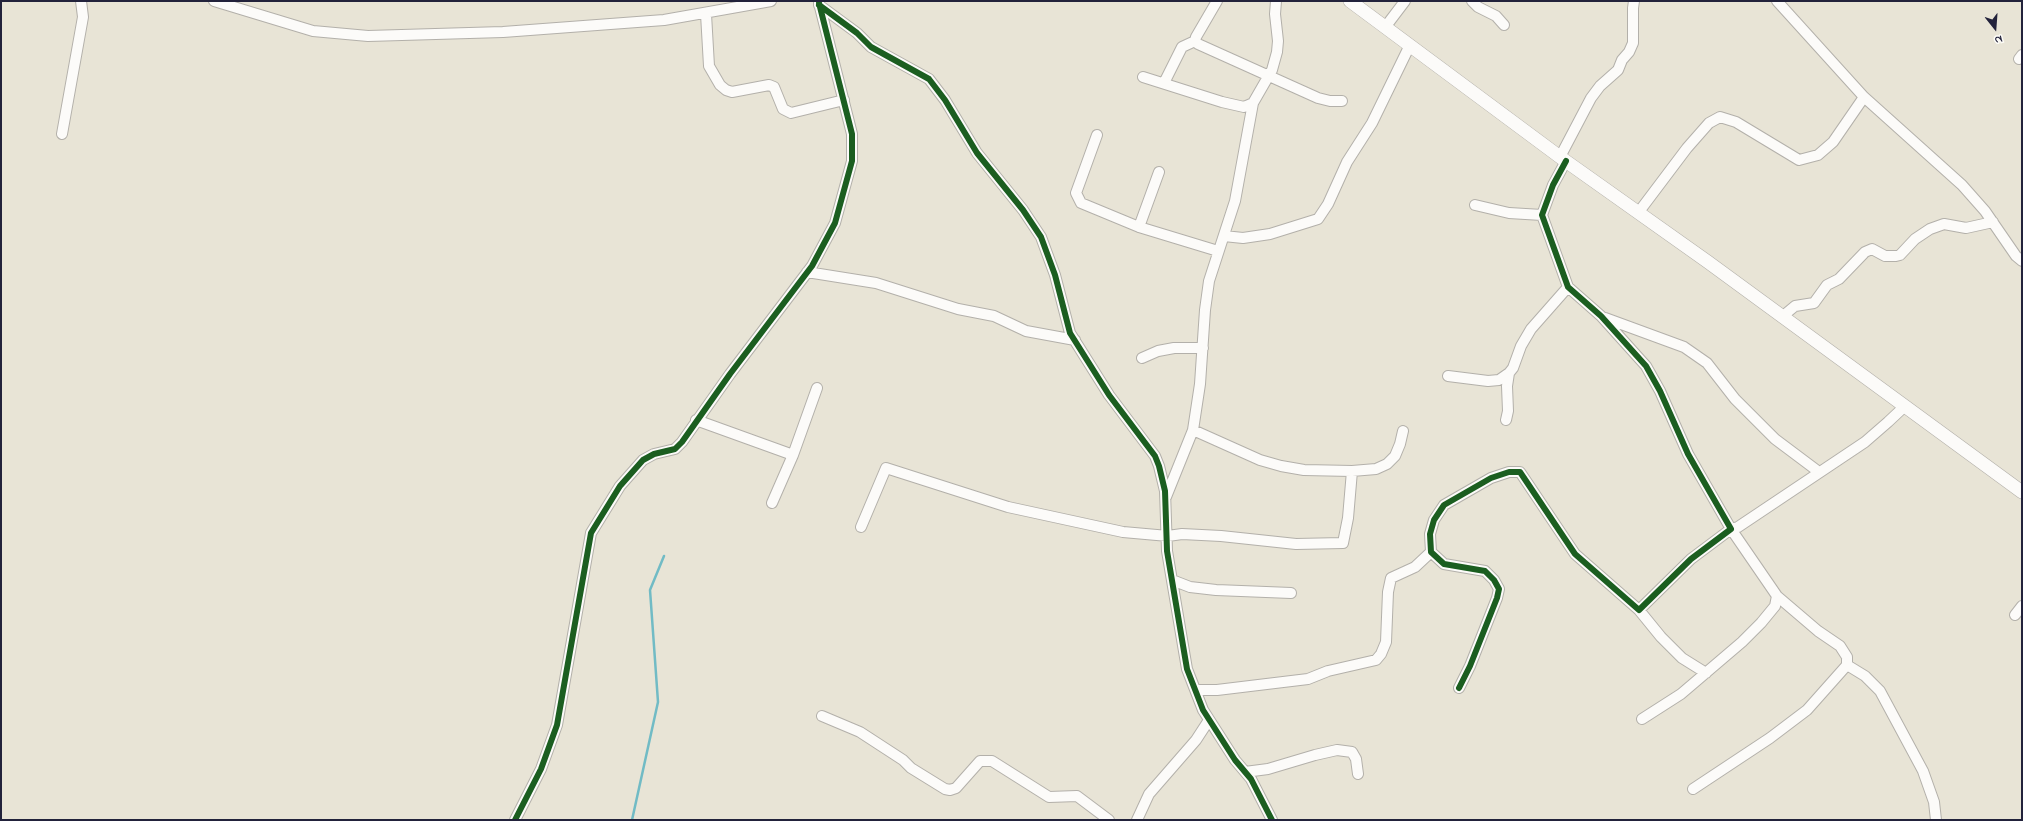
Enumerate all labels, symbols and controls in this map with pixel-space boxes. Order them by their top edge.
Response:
north arrow [1975,8,2015,48]
text: N [1993,31,2004,48]

